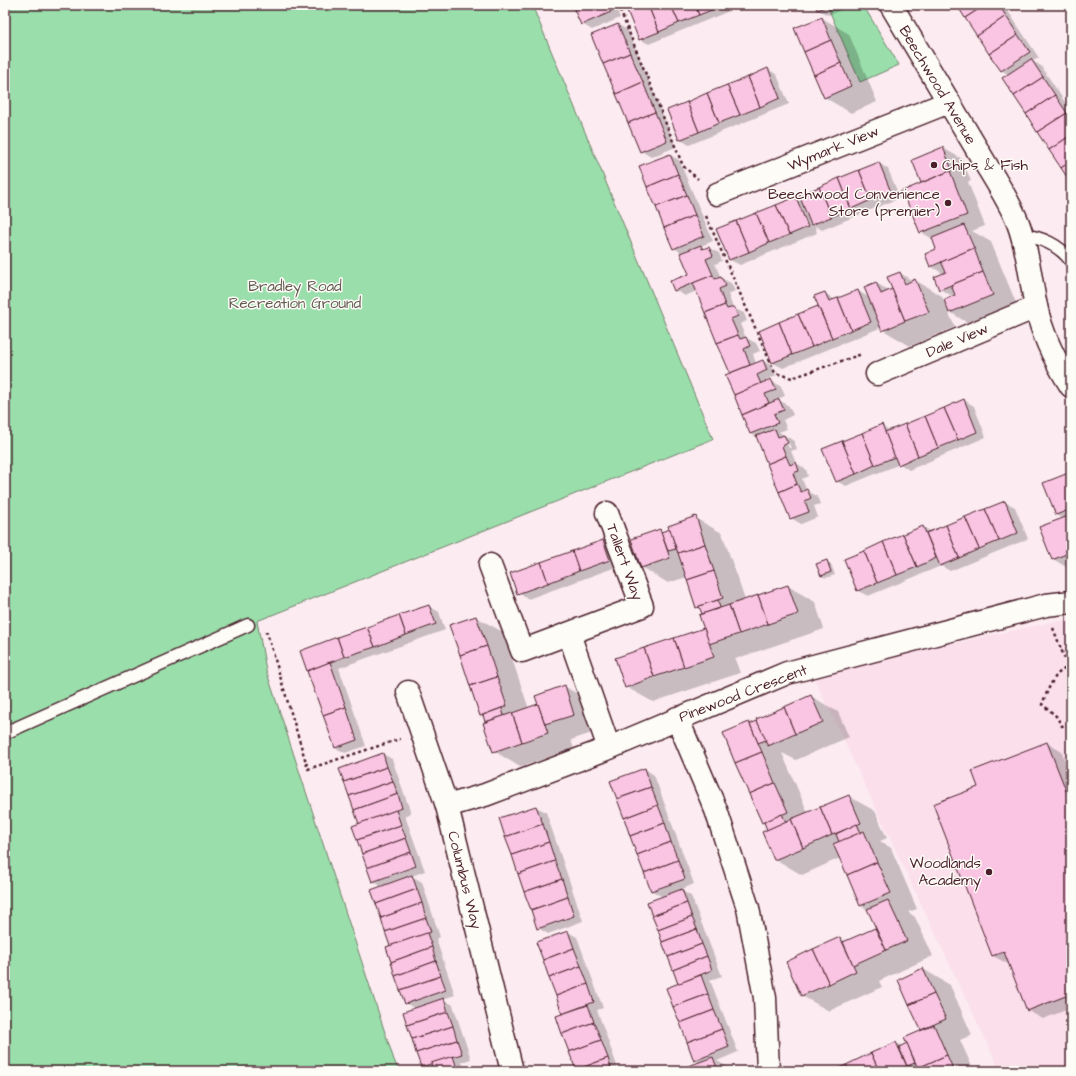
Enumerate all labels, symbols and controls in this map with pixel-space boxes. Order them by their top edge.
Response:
street label: Beechwood Avenue [894,22,981,149]
street label: Wymark View [784,121,882,177]
place label: Chips & Fish [942,155,1028,176]
marker: Chips & Fish [929,160,939,170]
place label: Beechwood Convenience Store (premier) [768,184,940,222]
marker: Beechwood Convenience Store (premier) [943,198,953,208]
park label: Bradley Road Recreation Ground [229,276,362,314]
street label: Dale View [923,318,992,363]
street label: Tallert Way [600,521,648,604]
street label: Pinewood Crescent [676,659,810,728]
street label: Columbus Way [441,829,487,932]
place label: Woodlands Academy [910,853,981,892]
marker: Woodlands Academy [984,867,994,877]

